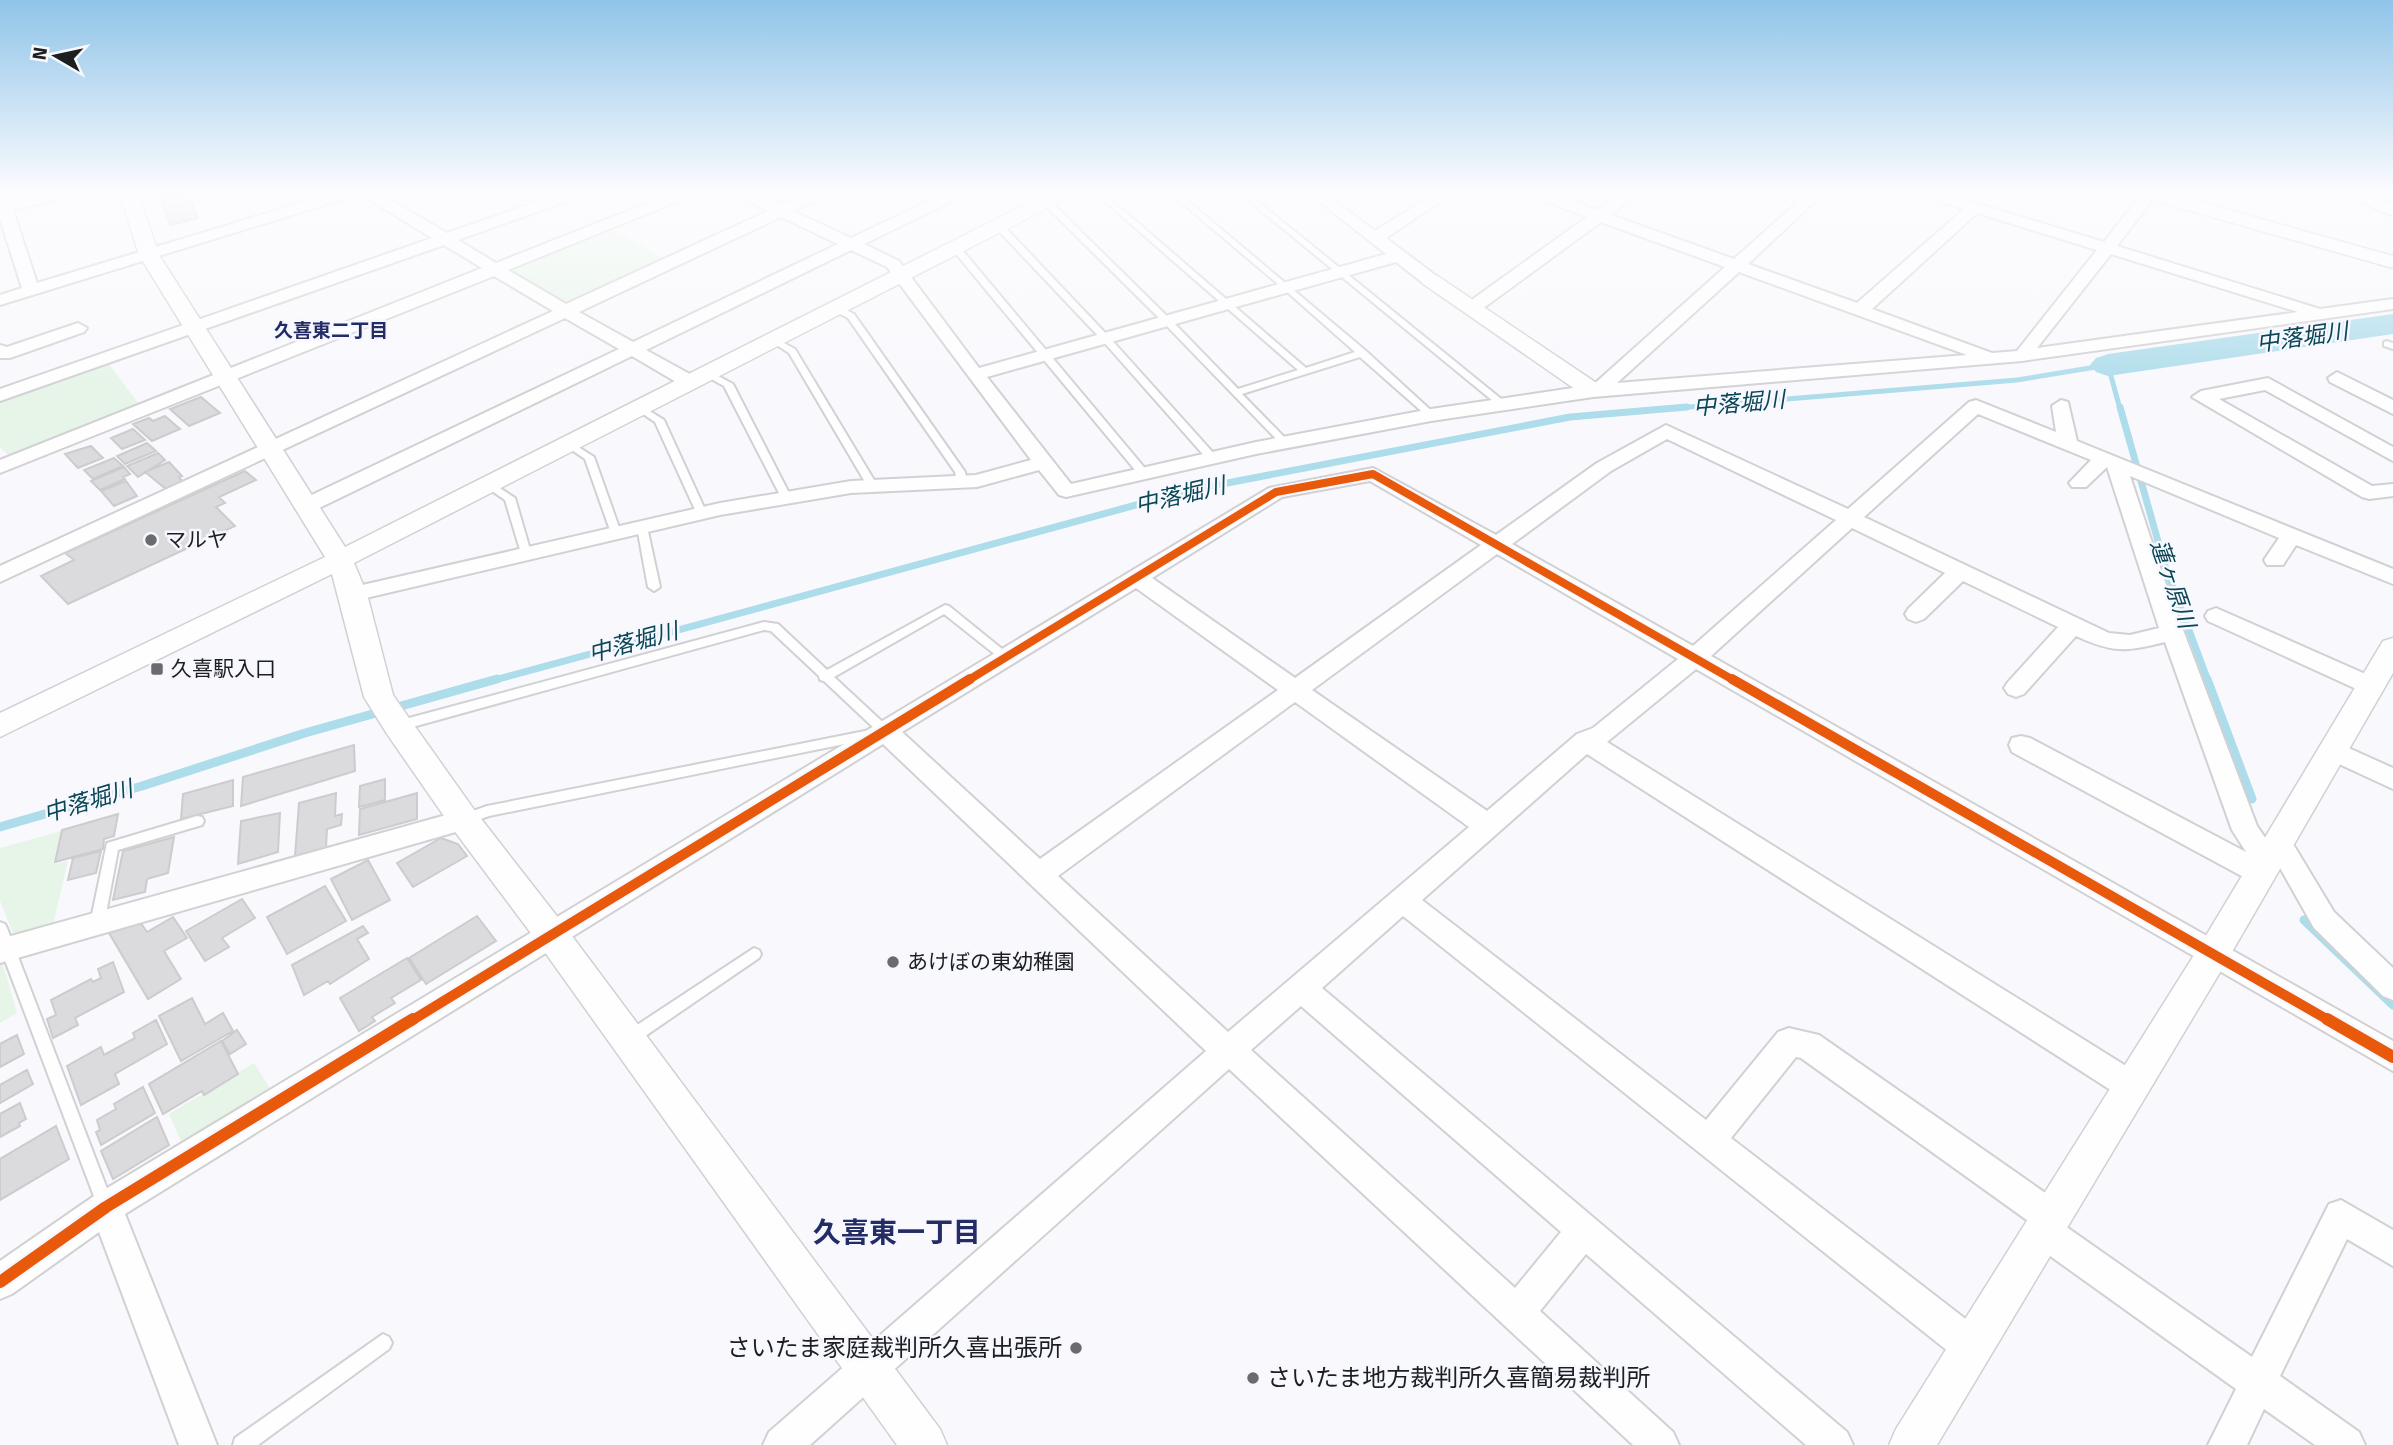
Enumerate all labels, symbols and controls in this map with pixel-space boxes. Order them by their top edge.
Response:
north arrow [21,21,91,91]
text: N [27,45,52,61]
water label: 中落堀川 [2254,316,2352,357]
district label: 久喜東二丁目 [274,319,388,342]
water label: 中落堀川 [1692,385,1789,421]
water label: 中落堀川 [1132,470,1231,519]
place label: マルヤ [165,527,228,553]
marker: マルヤ [143,532,159,548]
water label: 蓮ヶ原川 [2145,536,2202,635]
water label: 中落堀川 [585,616,684,667]
place label: 久喜駅入口 [171,656,276,682]
marker: 久喜駅入口 [149,661,165,677]
water label: 中落堀川 [40,773,139,828]
place label: あけぼの東幼稚園 [907,949,1075,975]
marker: あけぼの東幼稚園 [885,954,901,970]
district label: 久喜東一丁目 [813,1216,981,1249]
place label: さいたま家庭裁判所久喜出張所 [727,1334,1062,1362]
marker: さいたま家庭裁判所久喜出張所 [1068,1340,1084,1356]
place label: さいたま地方裁判所久喜簡易裁判所 [1267,1364,1650,1392]
marker: さいたま地方裁判所久喜簡易裁判所 [1245,1370,1261,1386]

